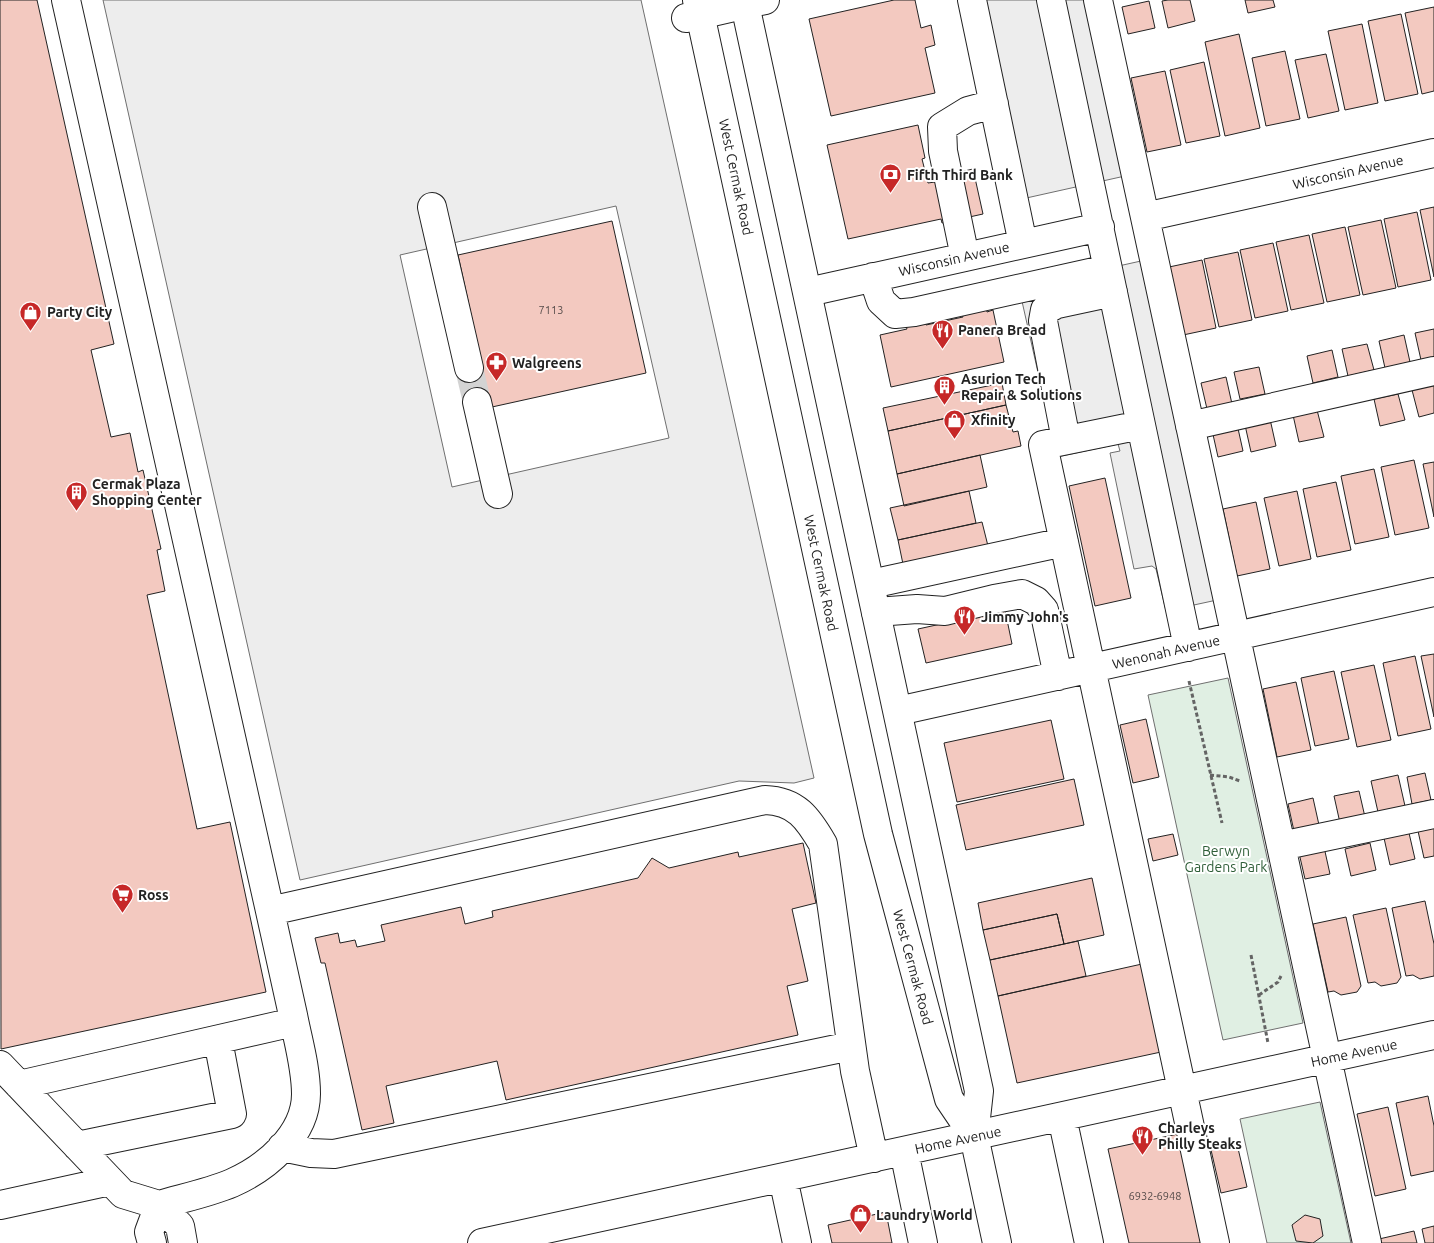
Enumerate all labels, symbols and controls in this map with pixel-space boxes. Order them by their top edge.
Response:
street label: West Cermak Road [716,117,756,237]
street label: Wisconsin Avenue [1291,151,1405,193]
bank icon: Fifth Third Bank [879,163,903,194]
place label: Fifth Third Bank [907,167,1013,183]
street label: Wisconsin Avenue [897,238,1011,280]
shop icon: Party City [19,300,43,331]
place label: Party City [47,304,113,320]
house number: 7113 [539,304,563,316]
restaurant icon: Panera Bread [930,318,954,349]
place label: Panera Bread [958,322,1046,338]
pharmacy icon: Walgreens [484,351,508,382]
place label: Walgreens [512,355,582,371]
place label: Asurion Tech Repair & Solutions [961,371,1082,403]
building icon: Asurion Tech Repair & Solutions [933,375,957,406]
shop icon: Xfinity [943,408,967,439]
place label: Xfinity [971,412,1016,428]
place label: Cermak Plaza Shopping Center [92,476,202,508]
building icon: Cermak Plaza Shopping Center [64,480,88,511]
street label: West Cermak Road [801,513,841,633]
restaurant icon: Jimmy John's [953,605,977,636]
place label: Jimmy John's [981,609,1069,625]
street label: Wenonah Avenue [1111,632,1221,672]
park label: Berwyn Gardens Park [1185,843,1267,875]
supermarket icon: Ross [110,883,134,914]
place label: Ross [138,887,169,903]
street label: West Cermak Road [890,908,936,1026]
street label: Home Avenue [1309,1036,1399,1070]
place label: Charleys Philly Steaks [1158,1120,1242,1152]
street label: Home Avenue [913,1123,1003,1157]
restaurant icon: Charleys Philly Steaks [1130,1124,1154,1155]
house number: 6932-6948 [1129,1190,1181,1202]
shop icon: Laundry World [848,1203,872,1234]
place label: Laundry World [876,1207,973,1223]

